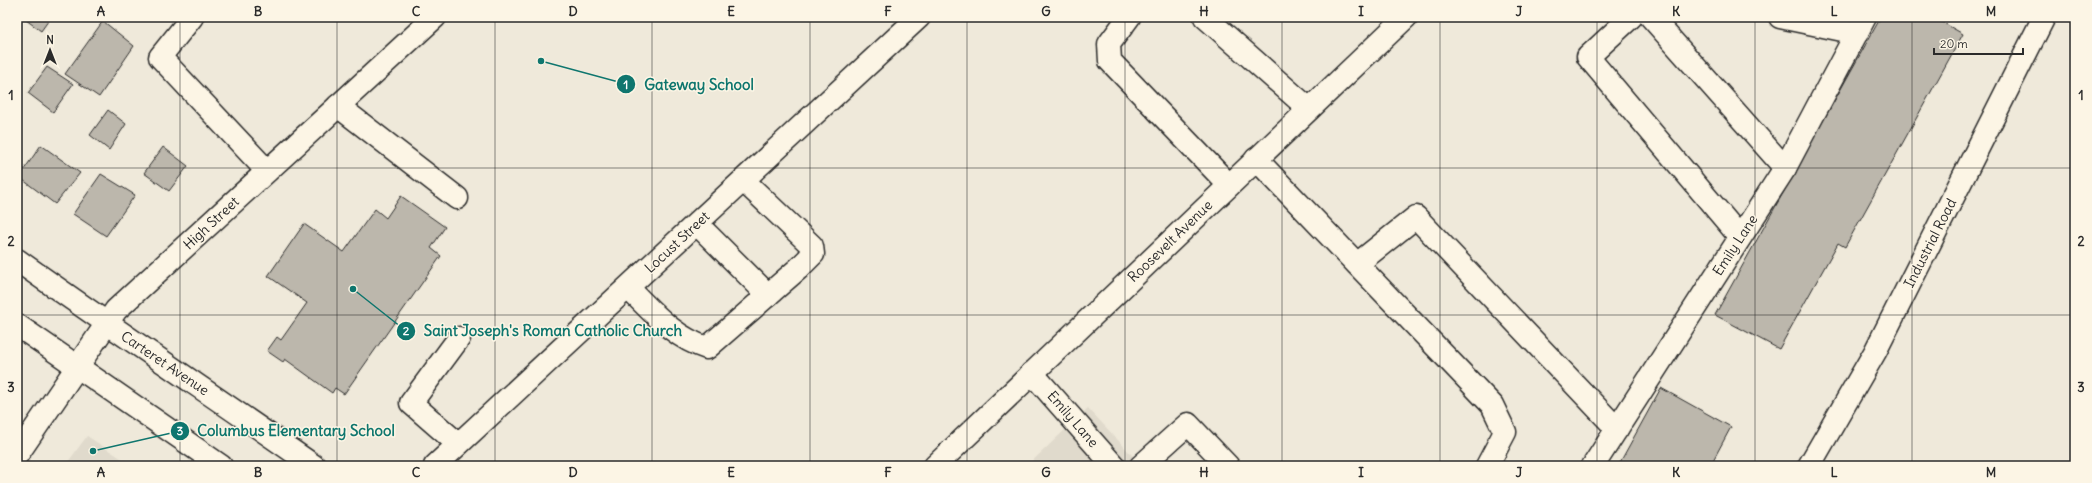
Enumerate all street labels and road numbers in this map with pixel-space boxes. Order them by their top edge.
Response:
street label: High Street [179,192,243,253]
street label: Industrial Road [1900,195,1960,291]
street label: Roosevelt Avenue [1124,196,1216,286]
street label: Locust Street [641,207,713,277]
street label: Emily Lane [1709,211,1761,279]
street label: Carteret Avenue [117,327,213,399]
street label: Emily Lane [1044,387,1102,451]

